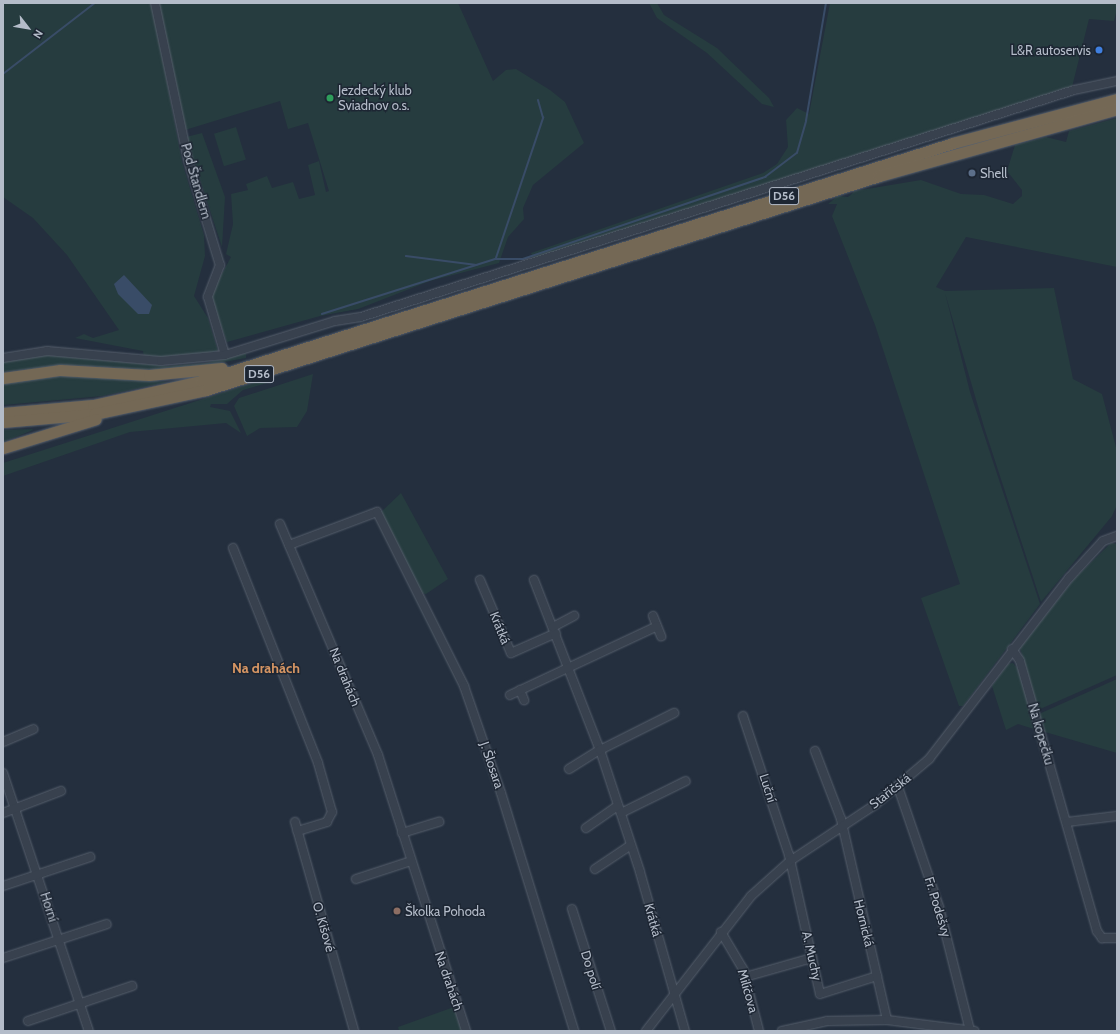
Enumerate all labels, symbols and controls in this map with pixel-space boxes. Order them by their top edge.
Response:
north arrow [8,8,48,48]
text: N [30,27,46,41]
place label: L&R autoservis [1011,42,1091,58]
marker: L&R autoservis [1094,45,1104,55]
place label: Jezdecký klub Sviadnov o.s. [338,83,412,114]
marker: Jezdecký klub Sviadnov o.s. [325,93,335,103]
street label: Pod Štandlem [178,141,214,221]
place label: Shell [980,165,1007,181]
marker: Shell [967,168,977,178]
road number: D56 [769,186,799,206]
road number: D56 [244,364,274,384]
street label: Krátká [486,609,514,647]
street label: Na drahách [326,645,364,709]
district label: Na drahách [232,660,300,676]
street label: Na kopečku [1025,701,1057,767]
street label: J. Šlosara [477,740,507,790]
street label: Staříčská [866,770,914,812]
street label: Luční [756,772,780,804]
street label: Fr. Podešvy [921,875,955,939]
street label: Horní [37,890,61,924]
street label: Hornická [851,898,877,948]
street label: O. Kišové [309,900,339,954]
street label: Krátká [641,902,665,938]
place label: Školka Pohoda [405,903,485,919]
marker: Školka Pohoda [392,906,402,916]
street label: A. Muchy [799,930,825,982]
street label: Na drahách [432,949,466,1013]
street label: Do polí [578,949,604,991]
street label: Milíčova [734,967,762,1015]

